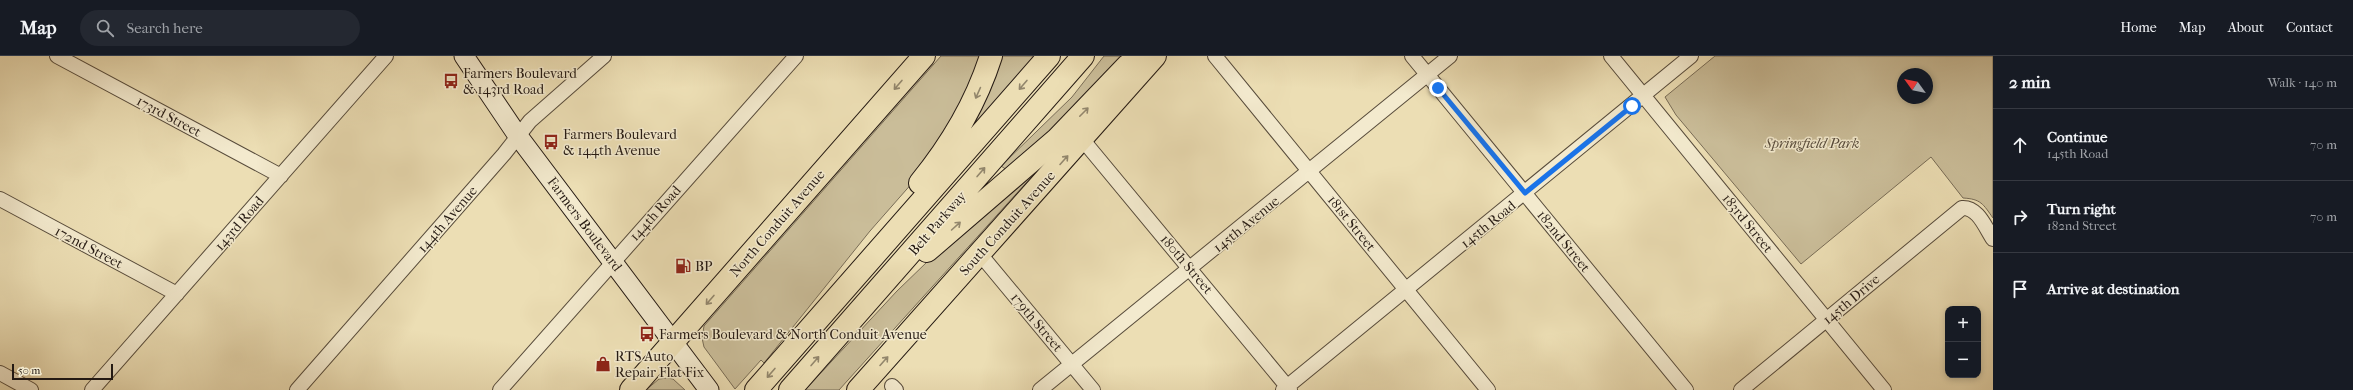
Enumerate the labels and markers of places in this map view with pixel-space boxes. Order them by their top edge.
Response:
place label: Farmers Boulevard & 143rd Road [463,65,577,98]
bus stop icon: Farmers Boulevard & 143rd Road [442,72,460,90]
place label: Farmers Boulevard & 144th Avenue [563,126,677,159]
bus stop icon: Farmers Boulevard & 144th Avenue [542,133,560,151]
fuel station icon: BP [674,257,692,275]
place label: BP [695,258,713,275]
bus stop icon: Farmers Boulevard & North Conduit Avenue [638,325,656,343]
place label: Farmers Boulevard & North Conduit Avenue [659,326,927,343]
place label: RTS Auto Repair Flat Fix [615,348,705,381]
shop icon: RTS Auto Repair Flat Fix [594,355,612,373]

